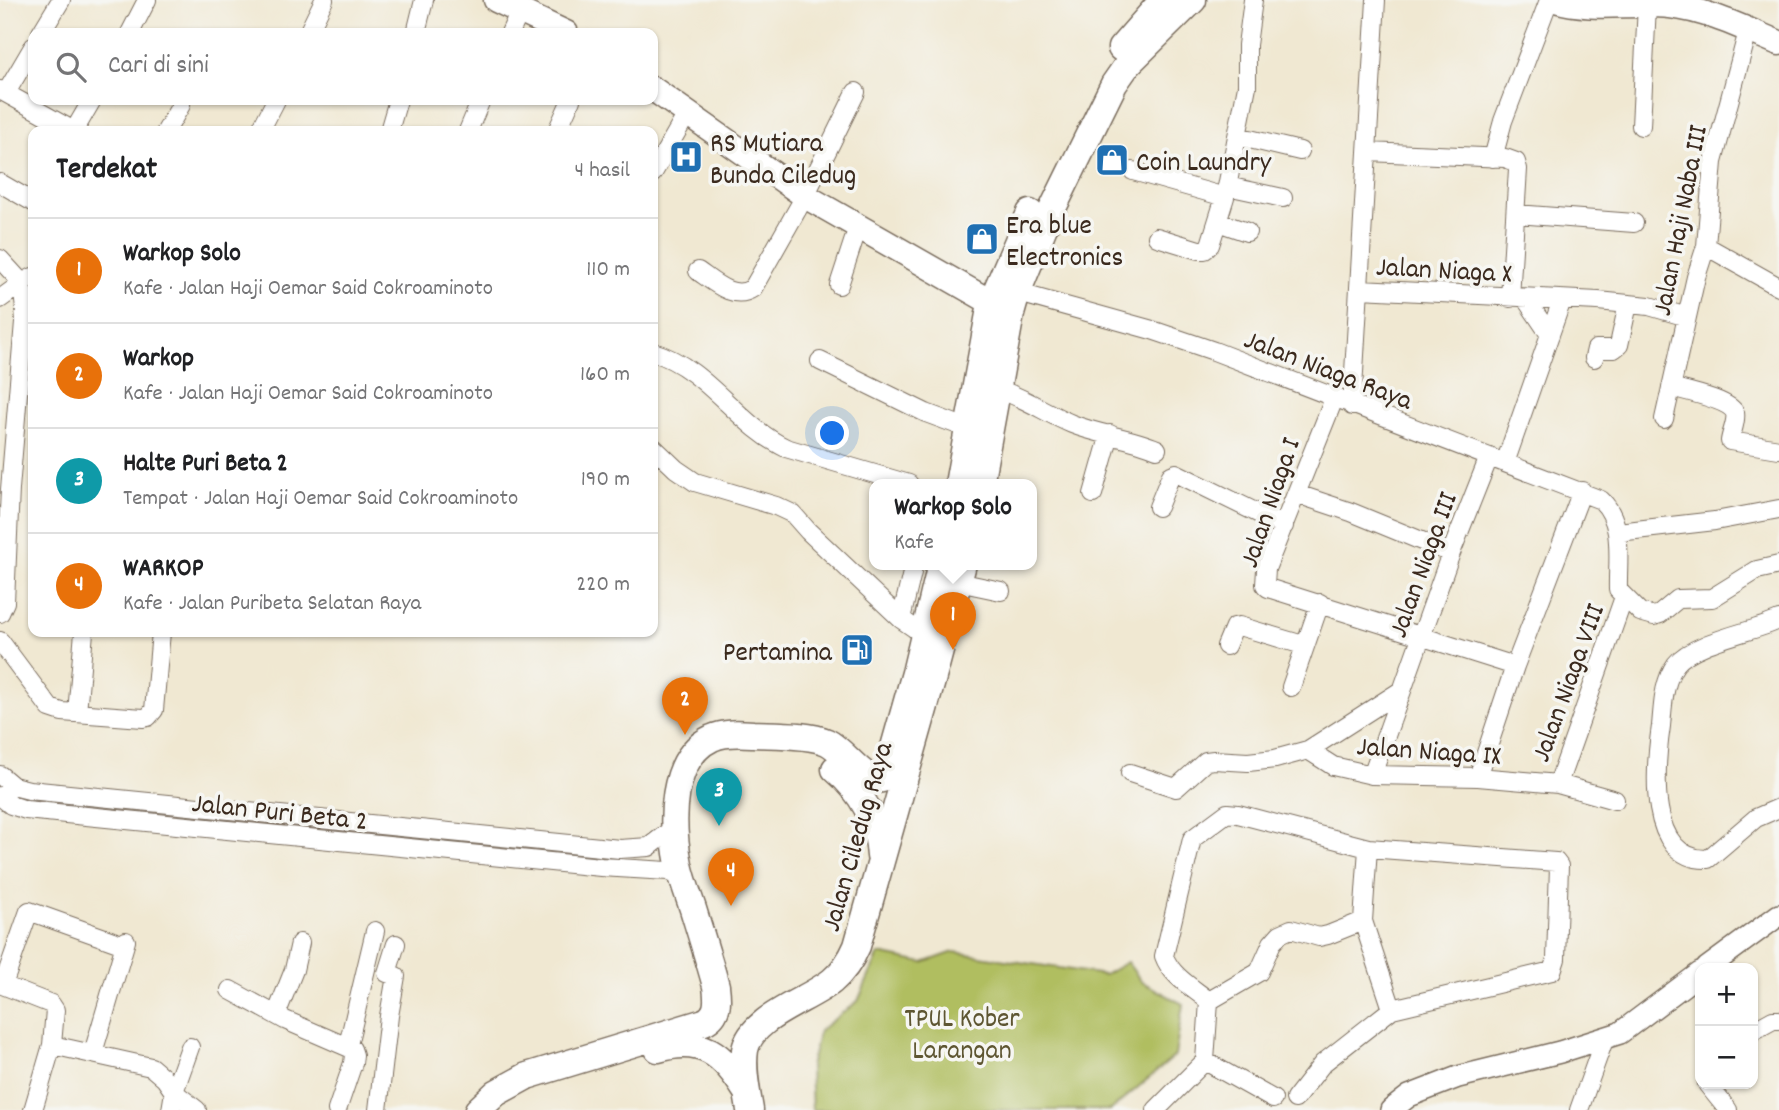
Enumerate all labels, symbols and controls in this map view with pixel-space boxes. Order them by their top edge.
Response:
search box [28,28,658,105]
icon: search [52,48,90,86]
text: Cari di sini [108,48,209,85]
street label: Jalan Haji Naba III [1645,122,1721,320]
place label: RS Mutiara Bunda Ciledug [710,126,856,198]
hospital icon: RS Mutiara Bunda Ciledug [667,138,705,176]
shop icon: Coin Laundry [1093,141,1131,179]
place label: Coin Laundry [1136,145,1272,185]
text: Terdekat [56,150,157,193]
text: 4 hasil [575,155,630,188]
place label: Era blue Electronics [1006,208,1123,280]
shop icon: Era blue Electronics [963,220,1001,258]
text: Warkop Solo [123,236,241,273]
street label: Jalan Niaga X [1375,249,1513,297]
text: 1 [76,254,82,287]
text: 110 m [586,254,630,287]
text: Kafe · Jalan Haji Oemar Said Cokroaminoto [123,273,493,306]
street label: Jalan Niaga Raya [1237,322,1418,423]
text: Warkop [123,341,194,378]
text: 2 [74,359,84,392]
text: 160 m [580,359,630,392]
text: Kafe · Jalan Haji Oemar Said Cokroaminoto [123,378,493,411]
your location [815,416,849,450]
street label: Jalan Niaga I [1232,433,1314,574]
text: Halte Puri Beta 2 [123,446,288,483]
text: 3 [74,464,84,497]
text: 190 m [581,464,630,497]
popup [869,479,1037,570]
text: Tempat · Jalan Haji Oemar Said Cokroaminoto [123,483,518,516]
street label: Jalan Niaga III [1381,487,1471,644]
text: Warkop Solo [894,490,1012,527]
text: Kafe [894,527,934,560]
text: WARKOP [123,551,204,588]
text: 4 [74,569,84,602]
text: 220 m [576,569,630,602]
text: Kafe · Jalan Puribeta Selatan Raya [123,588,421,621]
pin: 1 [930,592,976,650]
street label: Jalan Niaga VIII [1524,599,1618,768]
fuel station icon: Pertamina [838,631,876,669]
place label: Pertamina [723,635,833,675]
pin: 2 [662,677,708,735]
street label: Jalan Niaga IX [1355,729,1502,779]
street label: Jalan Ciledug Raya [814,737,906,937]
pin: 3 [696,768,742,826]
street label: Jalan Puri Beta 2 [189,786,370,844]
pin: 4 [708,848,754,906]
map controls [1695,963,1758,1089]
button: + [1695,963,1758,1026]
park label: TPUL Kober Larangan [904,1001,1020,1073]
button: − [1695,1026,1758,1089]

